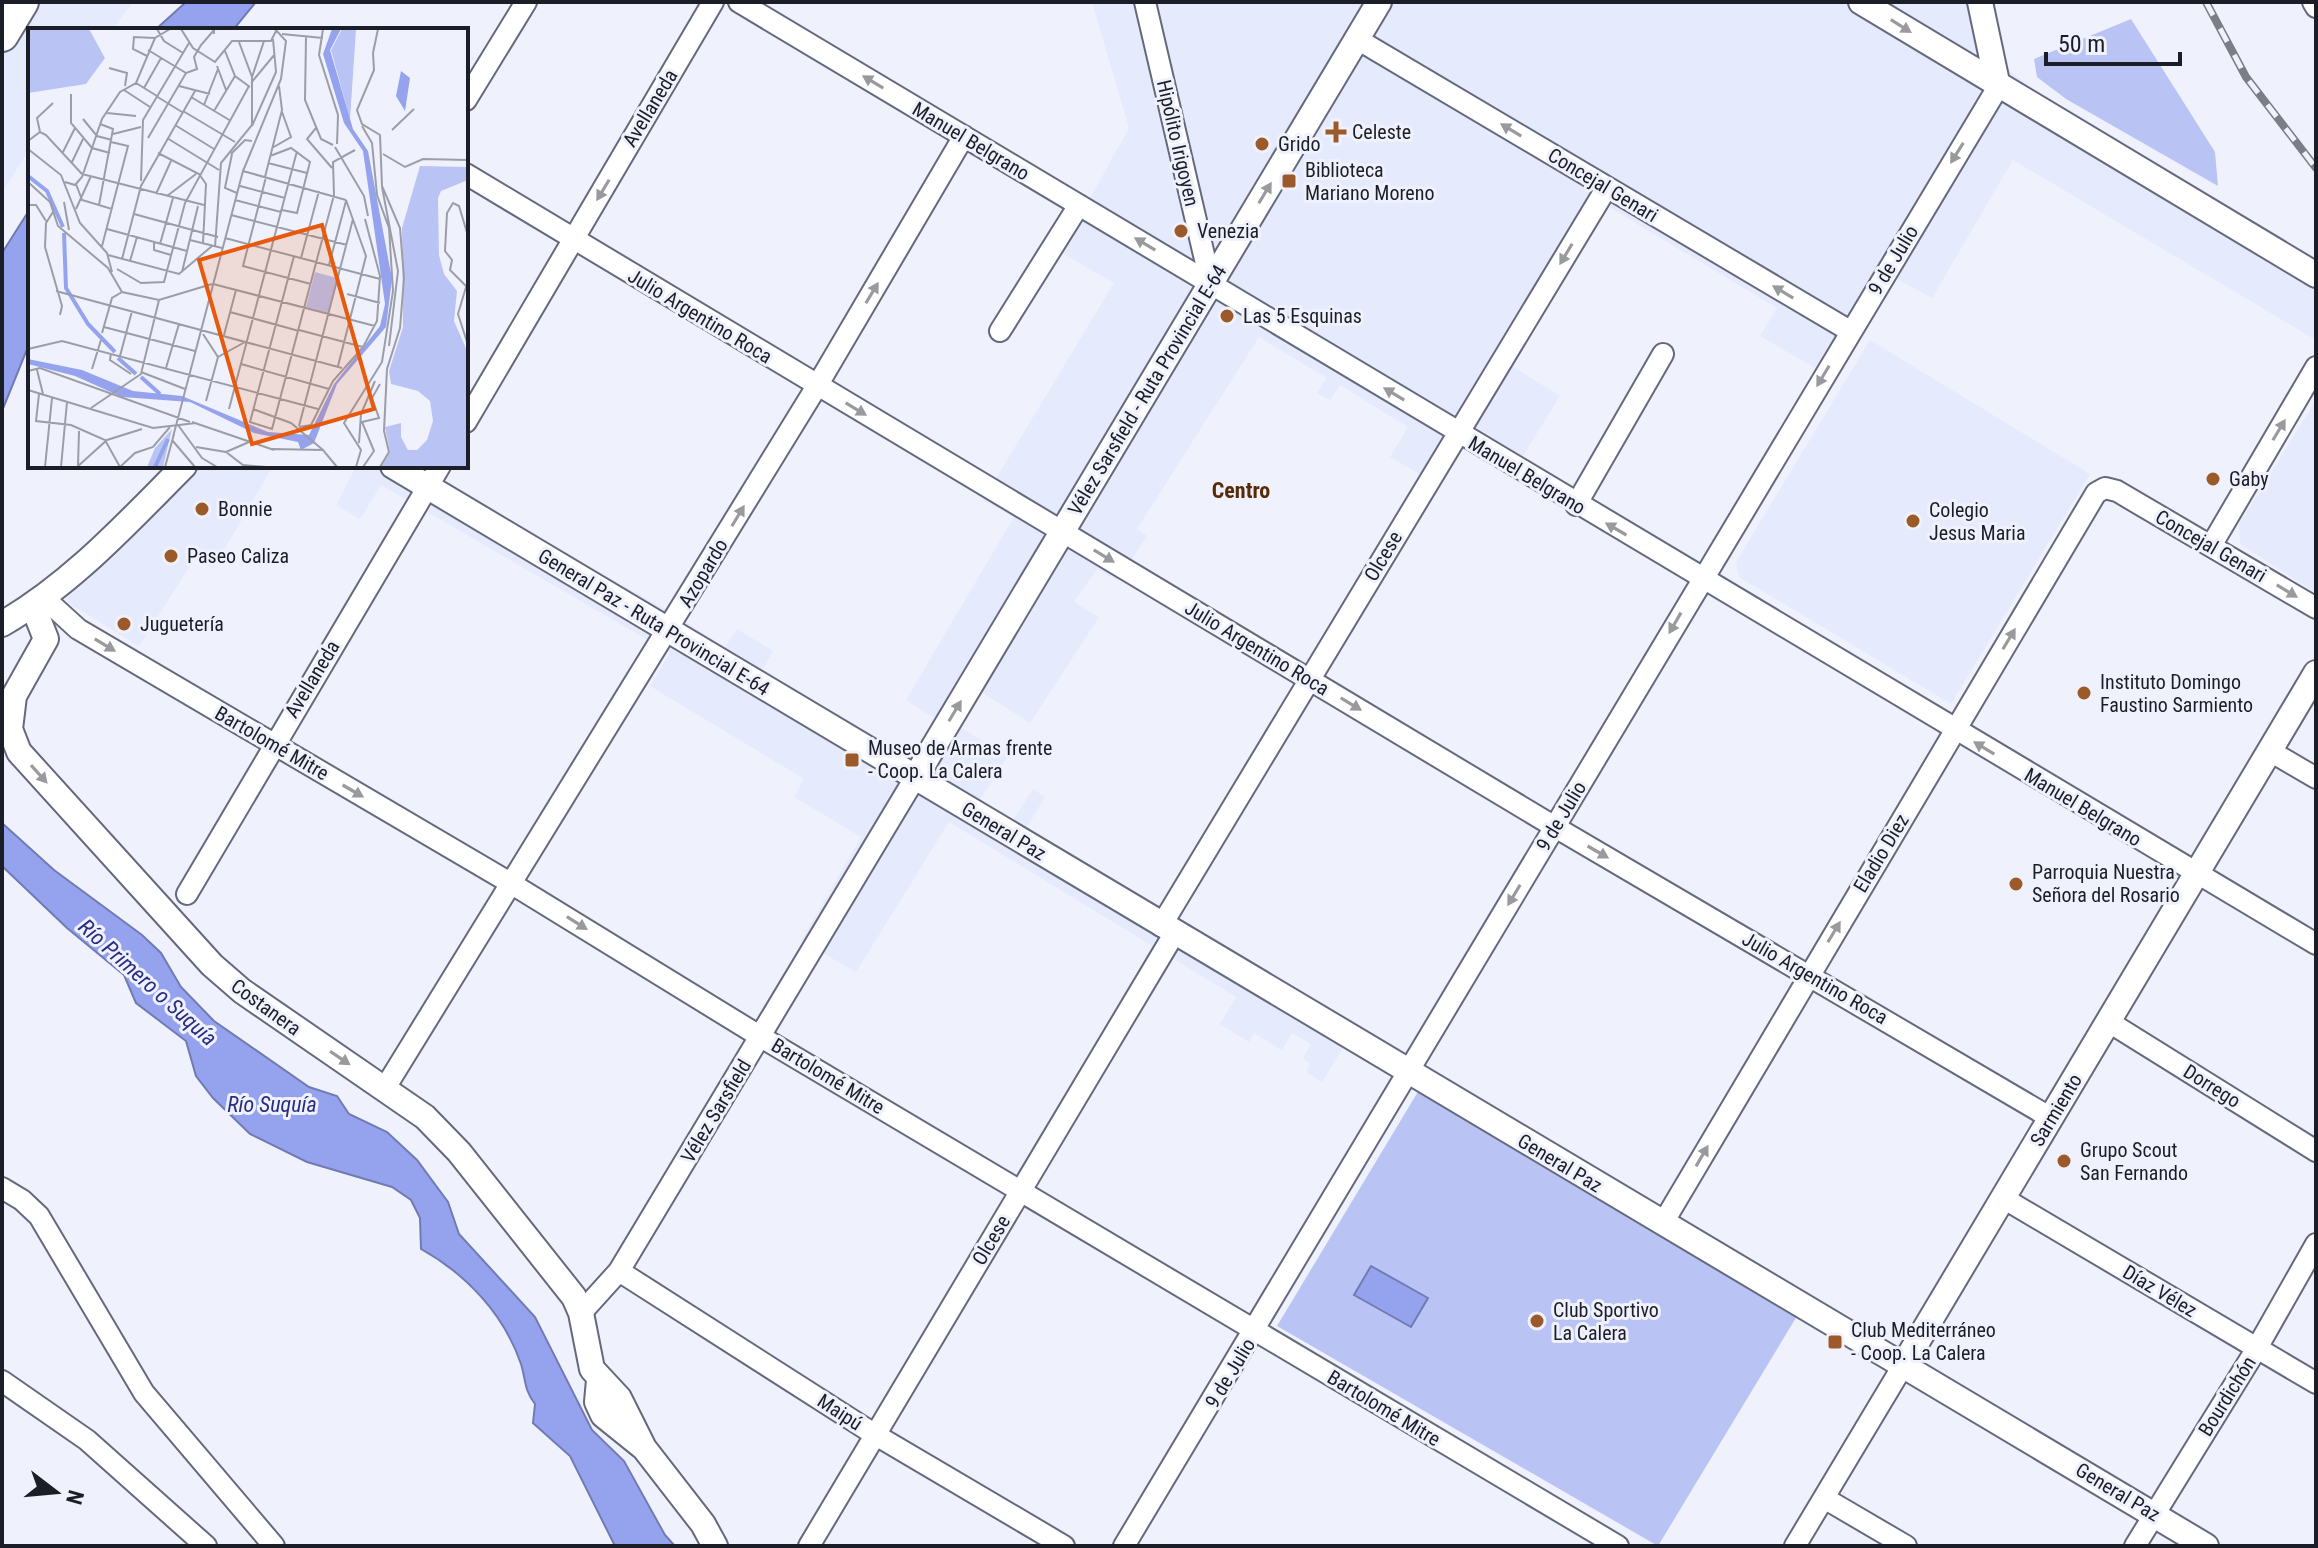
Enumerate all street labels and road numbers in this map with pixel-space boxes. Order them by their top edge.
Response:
street label: Avellaneda [618,65,682,151]
street label: Hipólito Irigoyen [1152,77,1204,209]
street label: Manuel Belgrano [908,97,1034,185]
street label: Concejal Genari [1544,143,1662,227]
street label: 9 de Julio [1863,221,1923,299]
street label: Vélez Sarsfield - Ruta Provincial E-64 [1063,260,1231,520]
street label: Julio Argentino Roca [624,264,776,368]
street label: Manuel Belgrano [1464,431,1590,519]
street label: Concejal Genari [2151,505,2271,587]
street label: Olcese [1359,527,1407,585]
street label: Azopardo [673,534,733,612]
street label: General Paz - Ruta Provincial E-64 [534,543,774,701]
street label: Julio Argentino Roca [1181,596,1333,700]
street label: Avellaneda [280,636,344,722]
street label: Bartolomé Mitre [211,701,333,785]
street label: Manuel Belgrano [2020,763,2146,851]
street label: 9 de Julio [1531,777,1591,855]
street label: General Paz [958,796,1050,866]
street label: Eladio Diez [1848,809,1914,897]
street label: Julio Argentino Roca [1738,927,1892,1029]
street label: Costanera [226,974,306,1040]
street label: Bartolomé Mitre [767,1033,889,1119]
street label: Vélez Sarsfield [676,1055,756,1167]
street label: Dorrego [2179,1059,2245,1113]
street label: Sarmiento [2025,1069,2087,1151]
street label: General Paz [1514,1128,1606,1198]
street label: Olcese [967,1211,1015,1269]
street label: Díaz Vélez [2119,1260,2201,1322]
street label: 9 de Julio [1200,1334,1260,1412]
street label: Bourdichón [2193,1352,2261,1440]
street label: Bartolomé Mitre [1323,1365,1445,1451]
street label: Maipú [813,1389,867,1435]
street label: General Paz [2072,1457,2164,1527]

